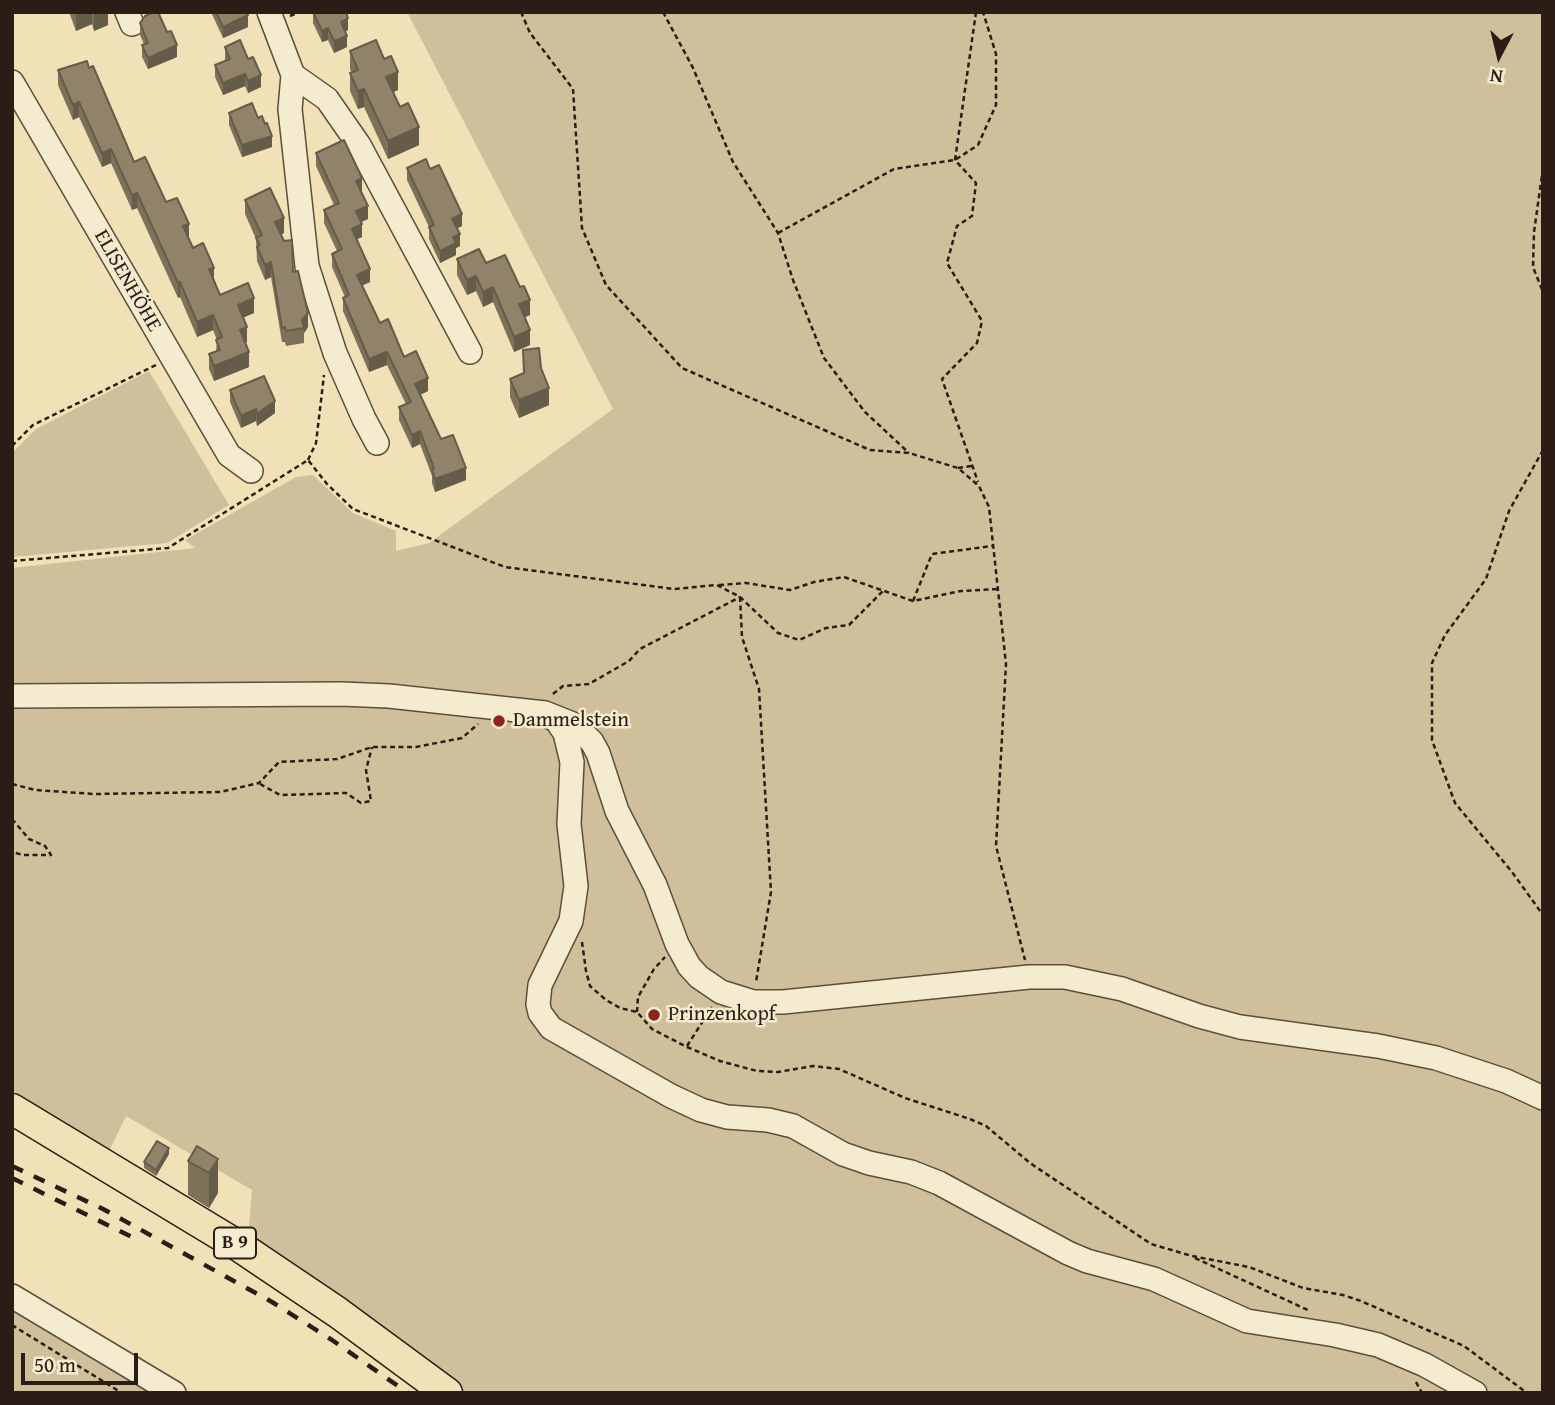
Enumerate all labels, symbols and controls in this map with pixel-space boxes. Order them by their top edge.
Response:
north arrow [1464,21,1534,91]
text: N [1488,62,1504,92]
street label: ELISENHÖHE [88,226,166,336]
place label: Dammelstein [513,708,629,734]
marker: Dammelstein [491,713,507,729]
place label: Prinzenkopf [668,1002,775,1028]
marker: Prinzenkopf [646,1007,662,1023]
road number: B 9 [214,1228,256,1259]
scale bar [24,1338,142,1382]
text: 50 m [34,1349,76,1380]

